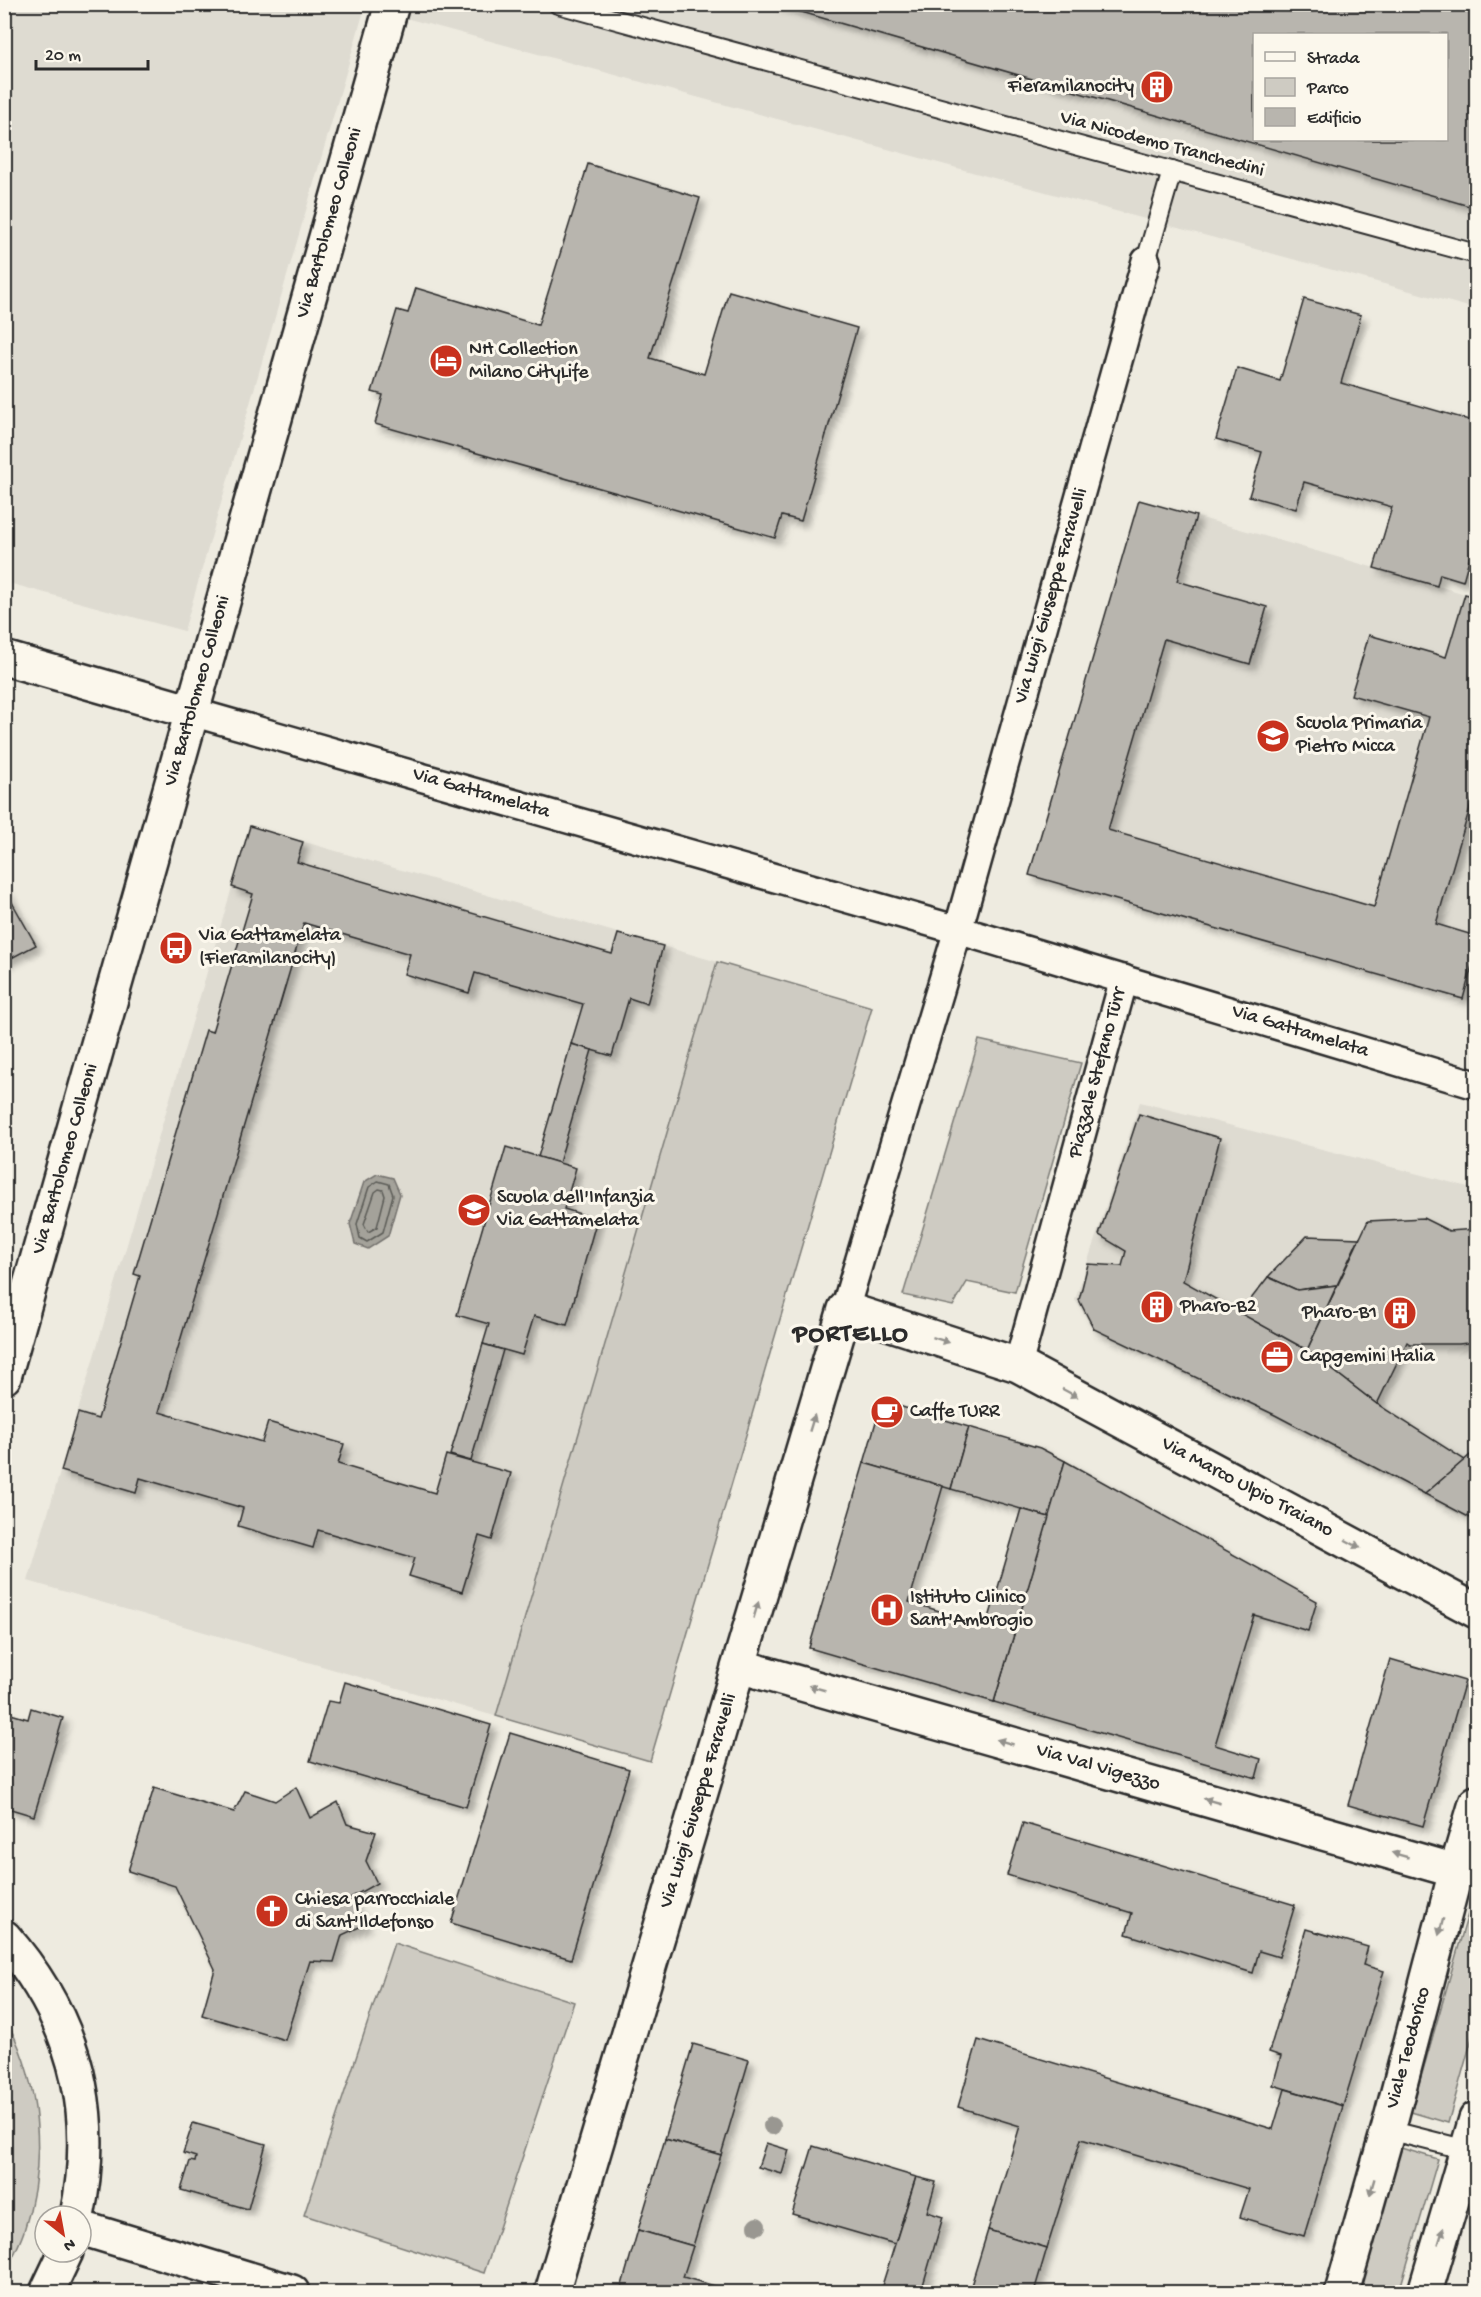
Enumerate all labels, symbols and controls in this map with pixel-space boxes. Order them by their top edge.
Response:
scale bar [36,33,148,71]
legend [1253,33,1448,141]
text: 20 m [45,46,81,67]
text: Strada [1307,49,1361,70]
building icon: Fieramilanocity [1139,69,1175,105]
place label: Fieramilanocity [1007,76,1134,99]
text: Parco [1306,79,1349,100]
street label: Via Nicodemo Tranchedini [1056,106,1267,183]
text: Edificio [1307,109,1361,130]
street label: Via Bartolomeo Colleoni [291,125,368,322]
place label: NH Collection Milano CityLife [469,339,589,385]
hotel icon: NH Collection Milano CityLife [428,343,464,379]
street label: Via Luigi Giuseppe Faravelli [1010,485,1094,707]
street label: Via Bartolomeo Colleoni [159,593,236,790]
place label: Scuola Primaria Pietro Micca [1295,713,1423,759]
school or university icon: Scuola Primaria Pietro Micca [1255,718,1291,754]
street label: Via Gattamelata [409,763,553,825]
place label: Via Gattamelata (Fieramilanocity) [198,925,342,971]
bus stop icon: Via Gattamelata (Fieramilanocity) [158,930,194,966]
street label: Piazzale Stefano Türr [1064,983,1132,1162]
street label: Via Gattamelata [1228,1000,1372,1064]
street label: Via Bartolomeo Colleoni [27,1061,104,1258]
place label: Scuola dell'Infanzia Via Gattamelata [496,1187,655,1233]
school or university icon: Scuola dell'Infanzia Via Gattamelata [456,1192,492,1228]
building icon: Pharo-B2 [1139,1289,1175,1325]
building icon: Pharo-B1 [1382,1295,1418,1331]
place label: Pharo-B2 [1179,1296,1257,1319]
place label: Pharo-B1 [1301,1302,1377,1325]
district label: PORTELLO [791,1320,909,1351]
one-way arrow [932,1336,950,1345]
office icon: Capgemini Italia [1259,1339,1295,1375]
place label: Capgemini Italia [1300,1346,1435,1369]
one-way arrow [1062,1388,1079,1398]
cafe icon: Caffe TURR [869,1394,905,1430]
place label: Caffe TURR [910,1401,1001,1424]
one-way arrow [808,1414,817,1432]
street label: Via Marco Ulpio Traiano [1156,1432,1337,1543]
one-way arrow [1345,1539,1362,1549]
place label: Istituto Clinico Sant'Ambrogio [910,1587,1033,1633]
hospital icon: Istituto Clinico Sant'Ambrogio [869,1592,905,1628]
one-way arrow [752,1601,761,1619]
one-way arrow [808,1683,826,1692]
street label: Via Luigi Giuseppe Faravelli [655,1691,743,1912]
one-way arrow [996,1737,1014,1746]
street label: Via Val Vigezzo [1032,1739,1163,1797]
one-way arrow [1203,1796,1221,1805]
one-way arrow [1391,1850,1409,1859]
place label: Chiesa parrocchiale di Sant'Ildefonso [295,1889,455,1935]
church icon: Chiesa parrocchiale di Sant'Ildefonso [254,1893,290,1929]
one-way arrow [1436,1919,1445,1937]
street label: Viale Teodorico [1381,1985,1436,2112]
one-way arrow [1366,2178,1376,2196]
north arrow [33,2204,93,2264]
one-way arrow [1437,2227,1446,2245]
text: N [59,2233,78,2255]

